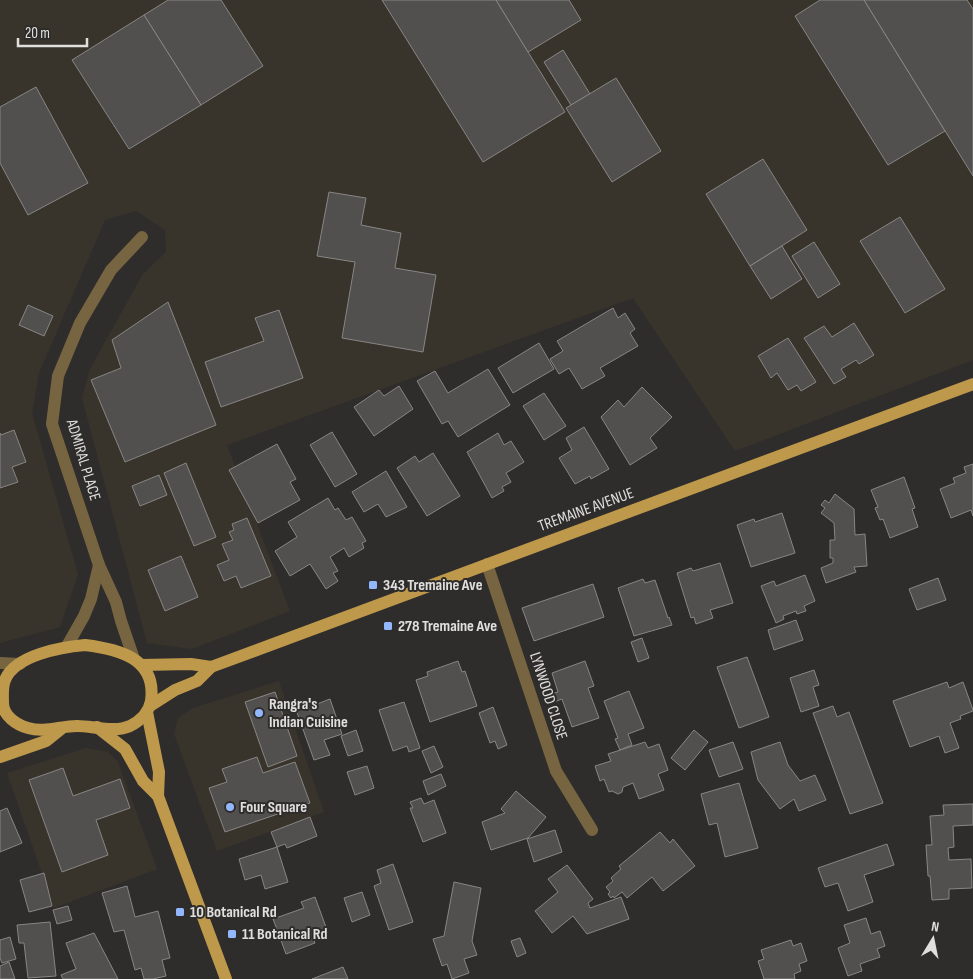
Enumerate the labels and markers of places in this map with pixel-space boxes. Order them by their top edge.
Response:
place label: 343 Tremaine Ave [383,576,483,595]
marker: 343 Tremaine Ave [367,579,379,591]
place label: 278 Tremaine Ave [398,617,497,636]
marker: 278 Tremaine Ave [382,620,394,632]
place label: Rangra's Indian Cuisine [269,695,348,732]
marker: Rangra's Indian Cuisine [253,707,265,719]
place label: Four Square [240,798,307,817]
marker: Four Square [224,801,236,813]
place label: 10 Botanical Rd [190,903,277,922]
marker: 10 Botanical Rd [174,906,186,918]
place label: 11 Botanical Rd [242,925,327,944]
marker: 11 Botanical Rd [226,928,238,940]

